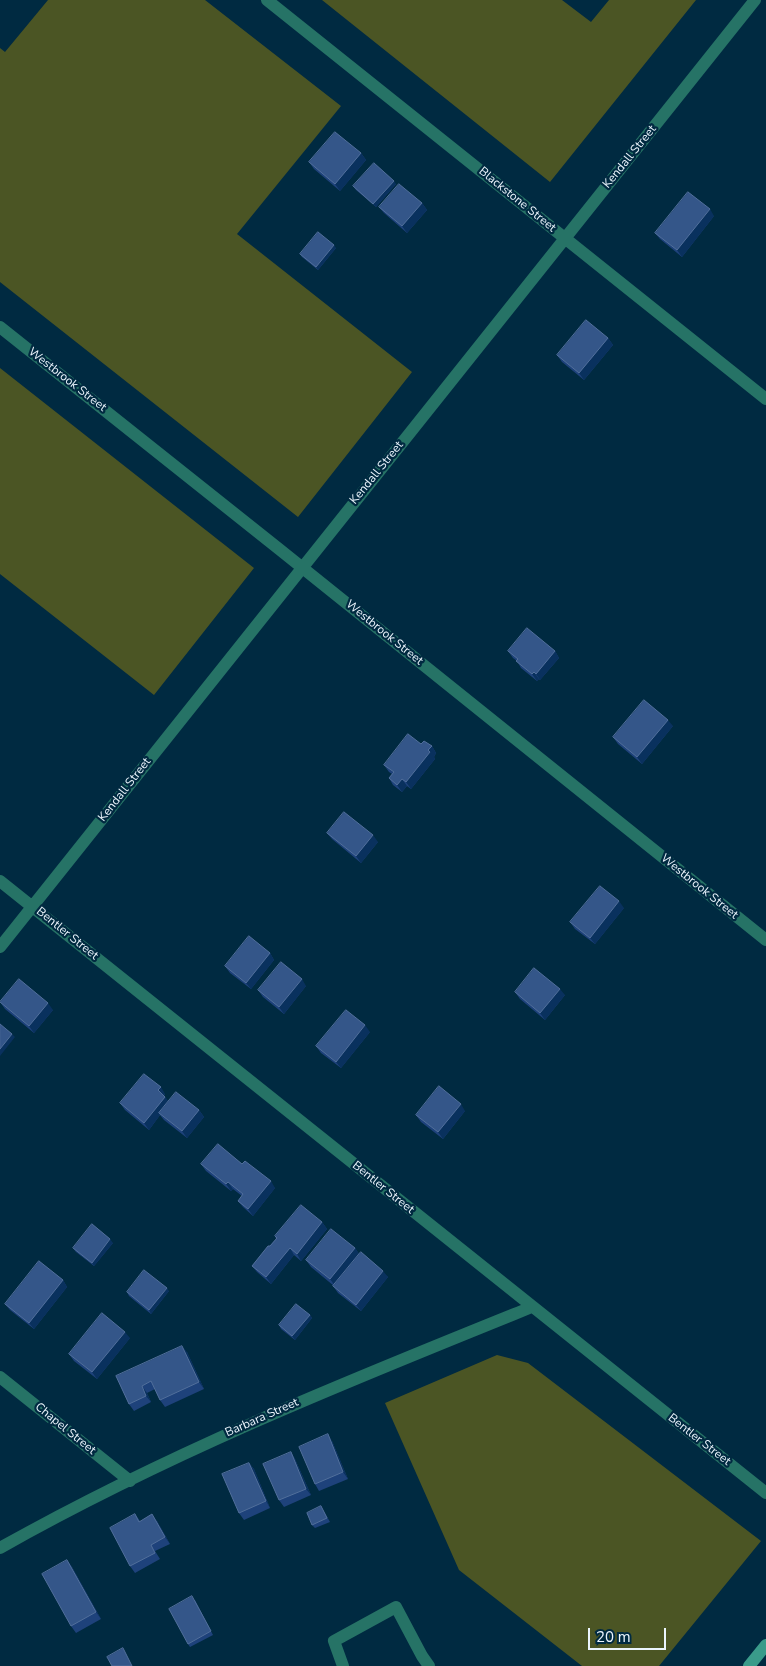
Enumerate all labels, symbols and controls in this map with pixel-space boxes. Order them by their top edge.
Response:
street label: Kendall Street [600,123,660,191]
street label: Blackstone Street [476,165,558,235]
street label: Westbrook Street [25,345,109,415]
street label: Kendall Street [347,439,407,507]
street label: Westbrook Street [342,597,426,669]
street label: Kendall Street [96,755,154,825]
street label: Westbrook Street [657,851,741,923]
street label: Bentler Street [33,905,101,963]
street label: Bentler Street [349,1159,417,1217]
street label: Barbara Street [223,1395,301,1441]
street label: Chapel Street [32,1400,98,1458]
street label: Bentler Street [665,1411,733,1469]
scale bar [591,1618,668,1650]
text: 20 m [596,1627,631,1647]

